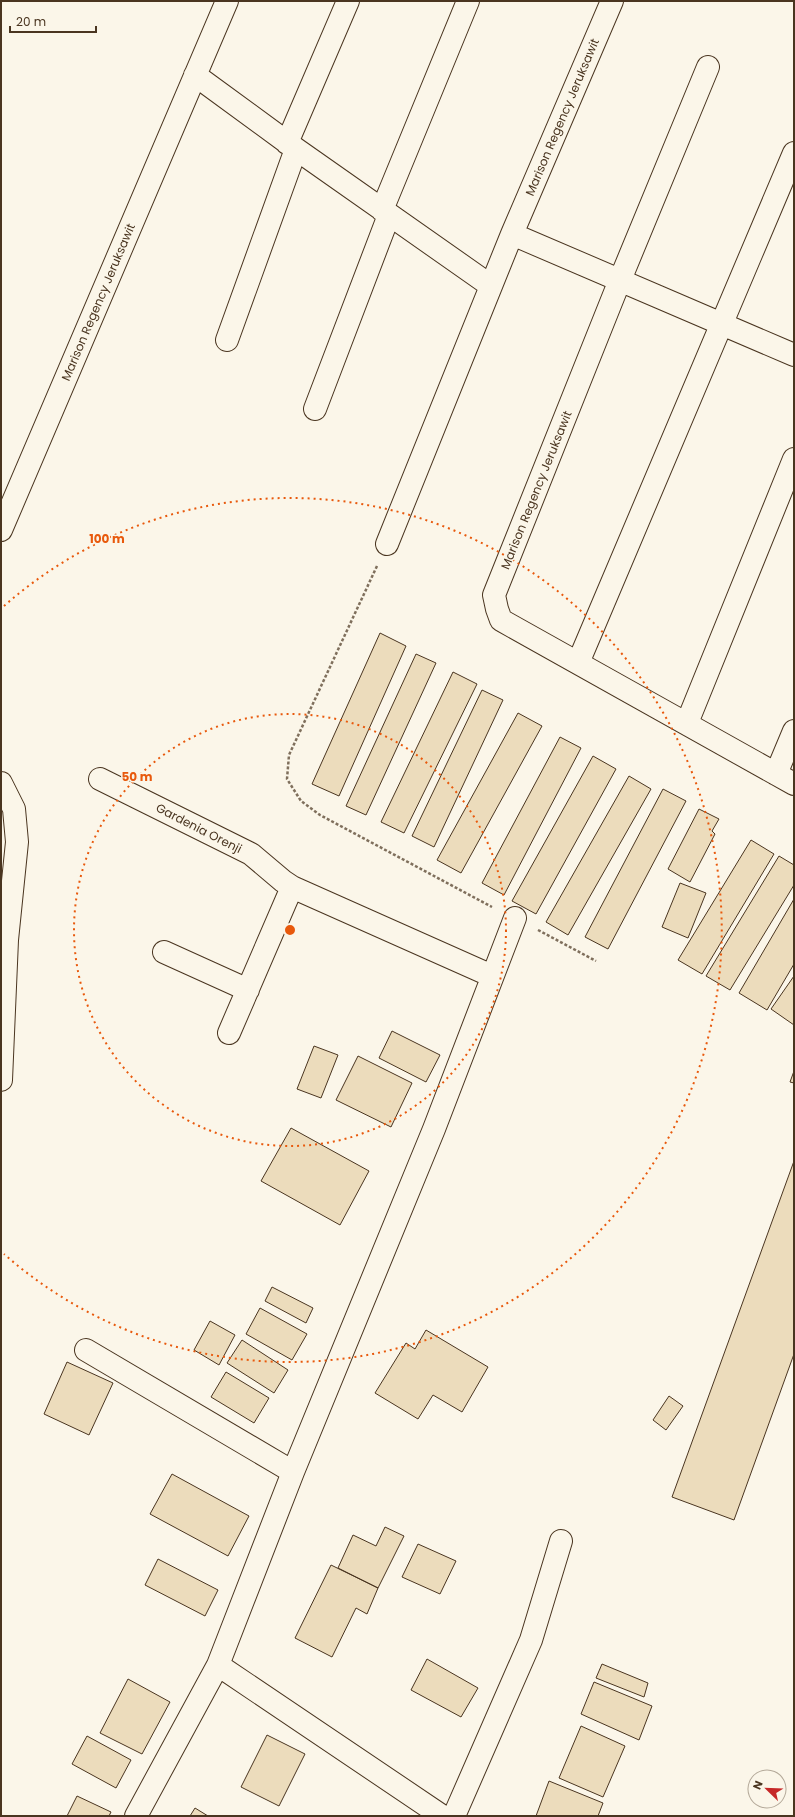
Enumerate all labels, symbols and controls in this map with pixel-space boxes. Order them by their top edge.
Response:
scale bar [10,8,96,34]
text: 20 m [16,13,46,30]
street label: Marison Regency Jeruksawit [521,36,603,198]
street label: Marison Regency Jeruksawit [57,221,139,383]
street label: Marison Regency Jeruksawit [496,408,576,572]
text: 100 m [89,530,125,547]
text: 50 m [122,768,153,785]
street label: Gardenia Orenji [153,799,245,857]
centre of rings [283,923,297,937]
north arrow [747,1769,787,1809]
text: N [749,1778,767,1792]

